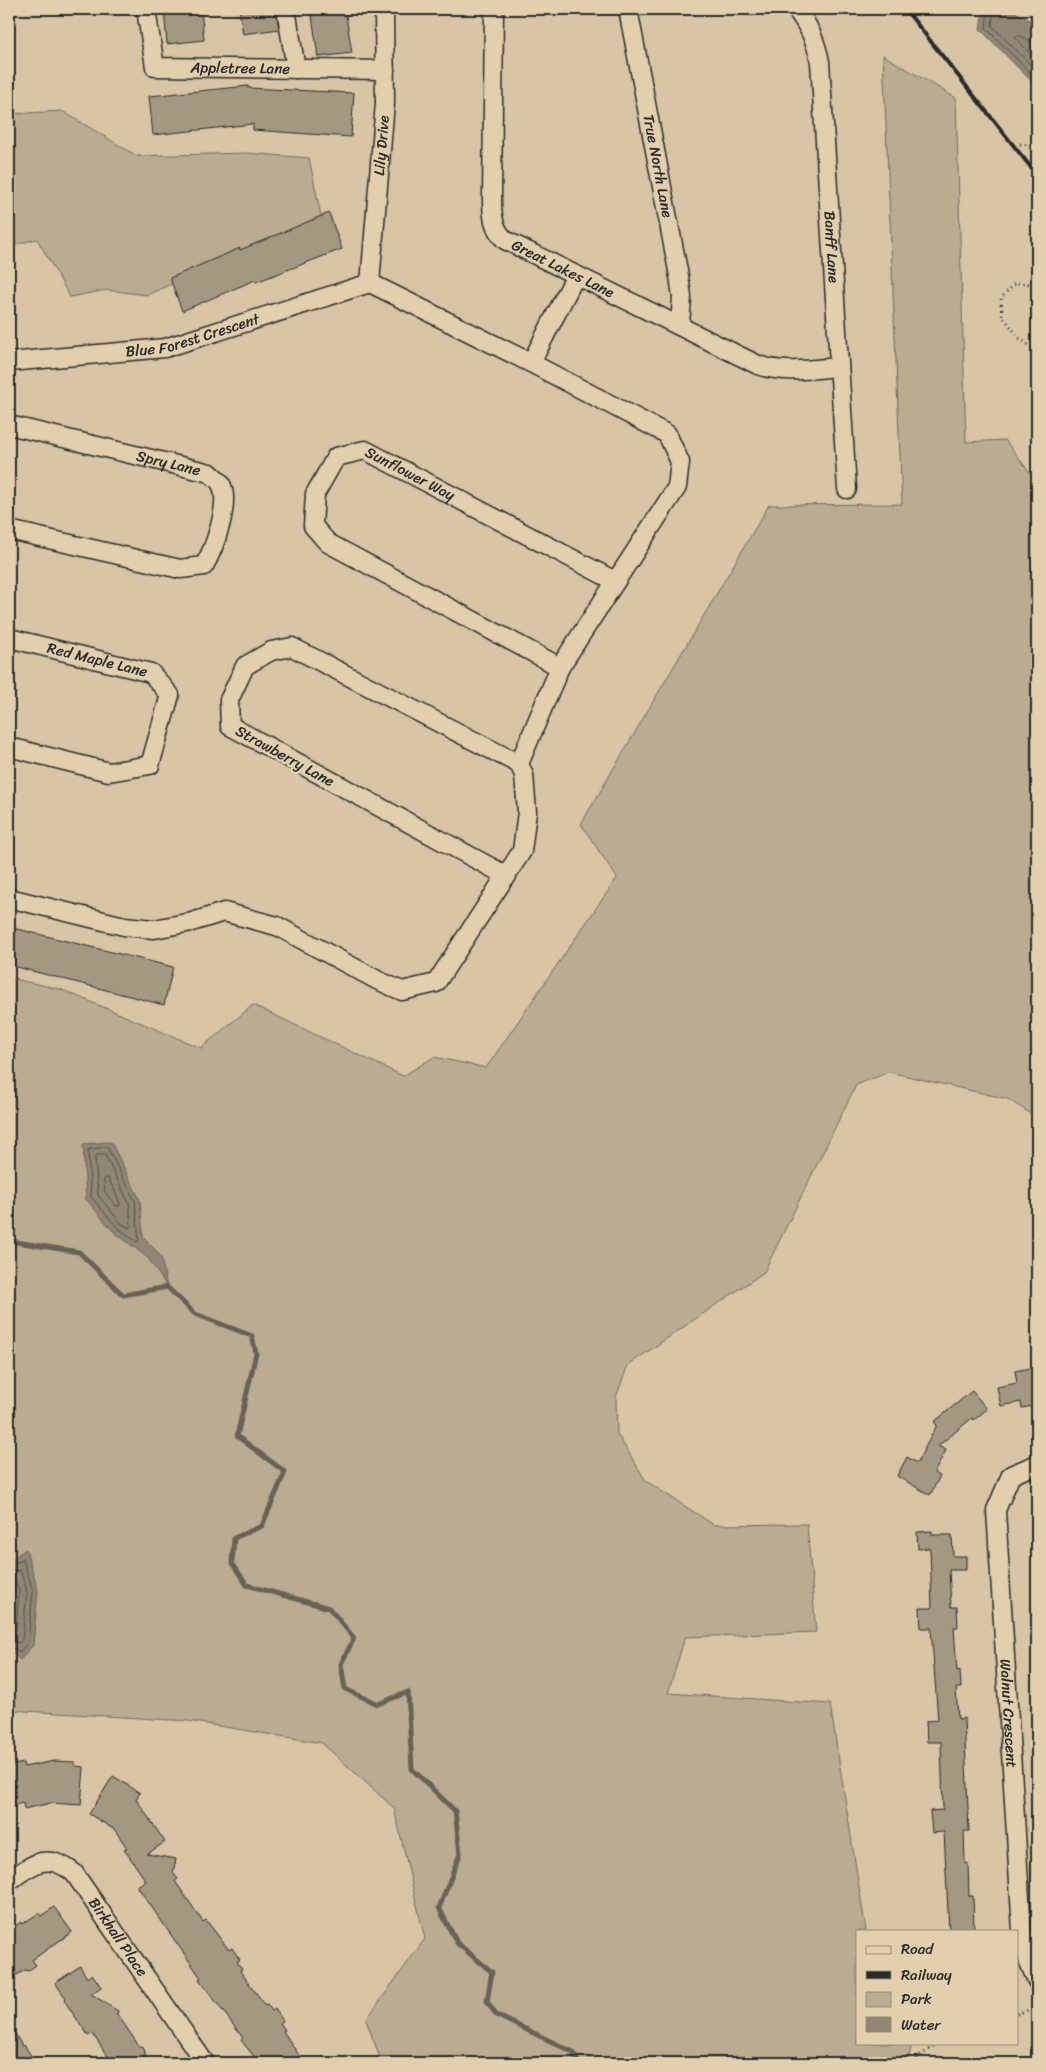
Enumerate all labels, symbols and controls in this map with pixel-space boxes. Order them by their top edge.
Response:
street label: Appletree Lane [189,54,291,82]
street label: True North Lane [635,112,681,220]
street label: Lily Drive [366,114,397,177]
street label: Banff Lane [816,210,847,284]
street label: Great Lakes Lane [507,232,619,305]
street label: Blue Forest Crescent [124,306,264,364]
street label: Sunflower Way [360,439,460,508]
street label: Spry Lane [134,443,204,483]
street label: Red Maple Lane [44,635,151,685]
street label: Strawberry Lane [230,718,340,794]
street label: Walnut Crescent [992,1658,1025,1769]
street label: Birkhall Place [81,1892,155,1982]
legend [856,1930,1018,2044]
text: Road [901,1936,934,1962]
text: Railway [901,1962,952,1988]
text: Park [901,1986,932,2012]
text: Water [901,2012,941,2038]

